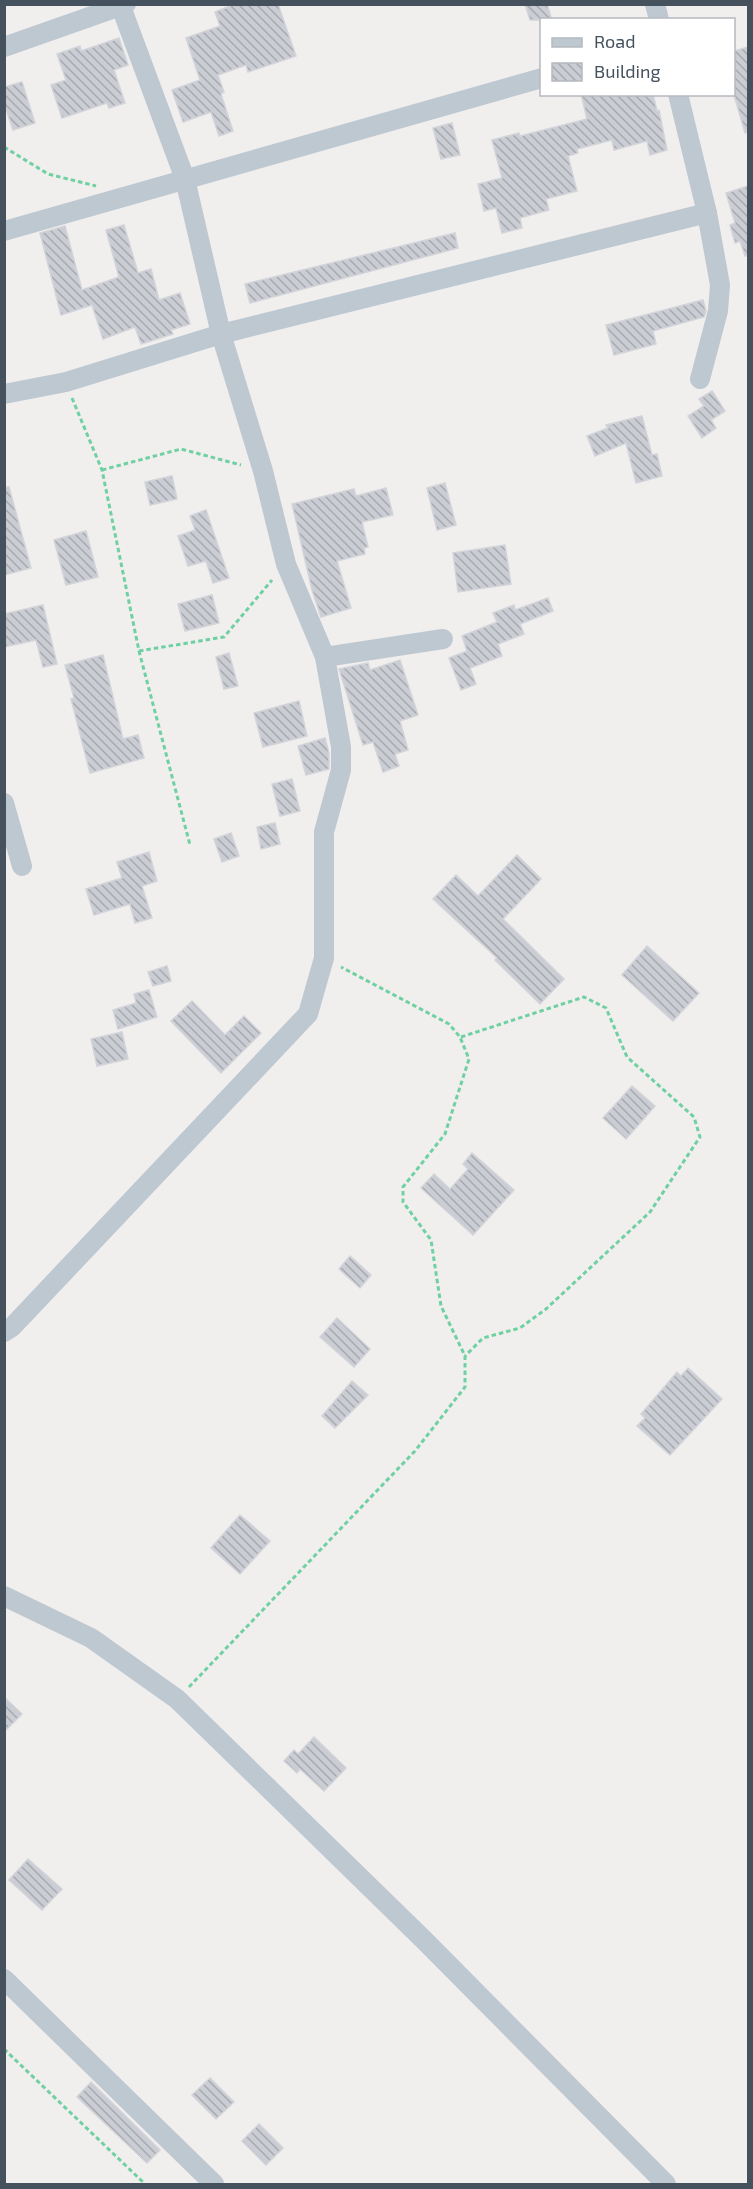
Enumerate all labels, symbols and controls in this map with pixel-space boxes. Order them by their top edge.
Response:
legend [540,18,735,96]
text: Road [594,30,635,52]
text: Building [594,60,661,82]

